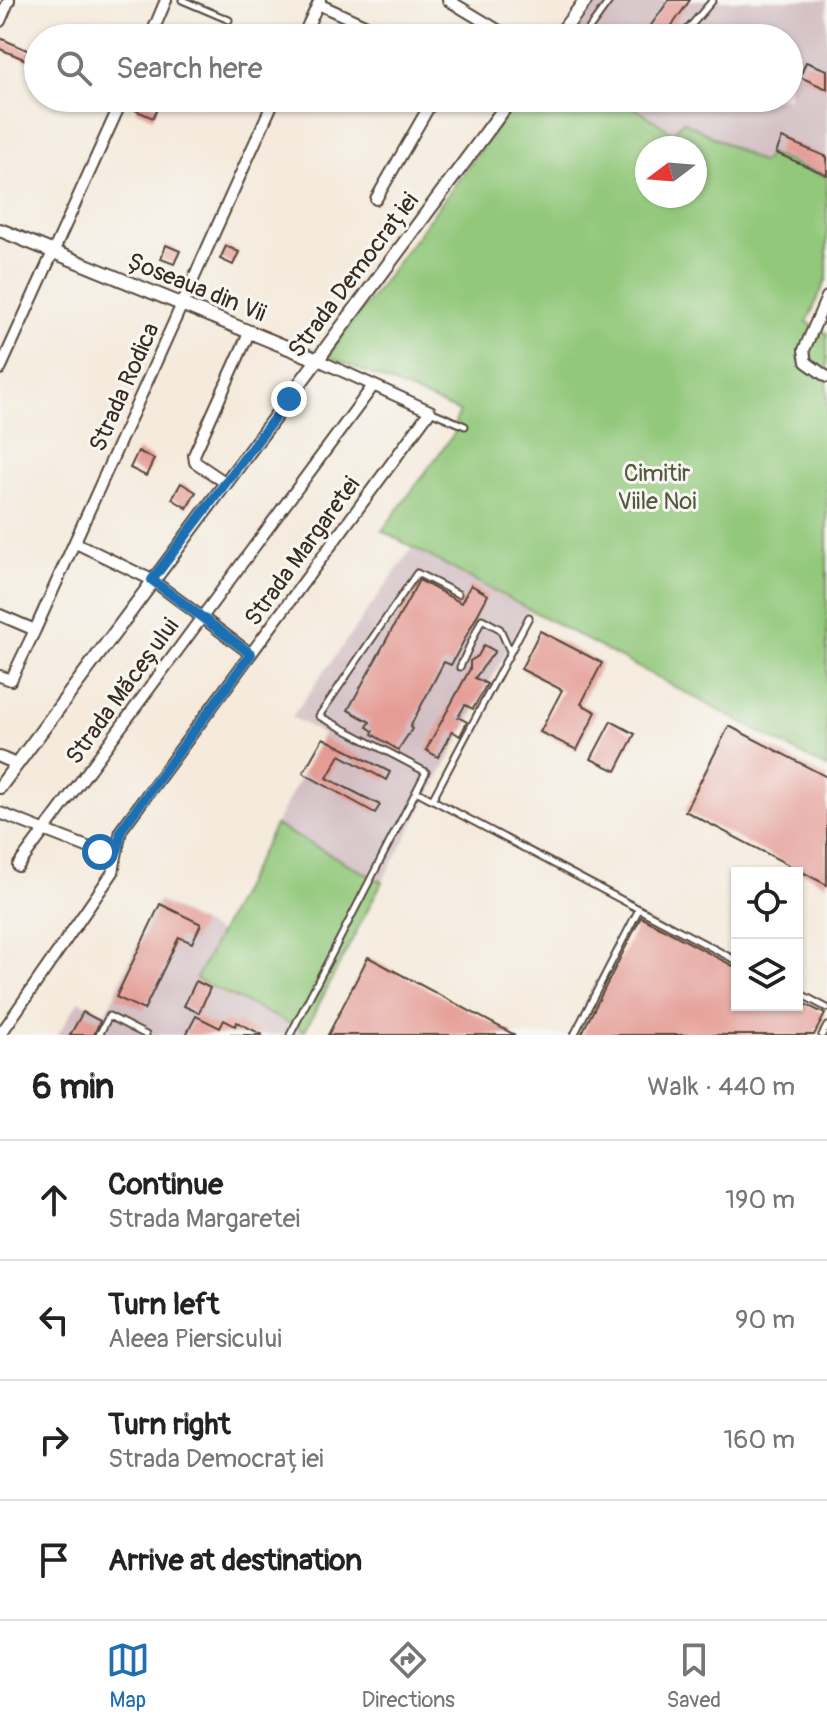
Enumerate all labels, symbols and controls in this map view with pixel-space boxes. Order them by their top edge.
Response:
search box [24,24,803,112]
icon: search [52,46,96,90]
text: Search here [116,50,263,87]
north arrow [635,136,707,208]
street label: Strada Democrației [282,187,425,364]
street label: Șoseaua din Vii [123,247,270,328]
street label: Strada Rodica [83,318,166,456]
route end [271,381,307,417]
park label: Cimitir Viile Noi [617,459,697,516]
street label: Strada Margaretei [239,471,366,632]
street label: Strada Măceșului [60,612,185,770]
route start [82,834,118,870]
map controls [731,867,803,1011]
button: locate [731,867,803,939]
button: layers [731,939,803,1011]
text: 6 min [32,1066,114,1109]
text: Walk · 440 m [647,1071,795,1103]
text: Continue [108,1166,223,1203]
icon: ahead [32,1178,76,1222]
text: 190 m [725,1184,795,1216]
text: Strada Margaretei [108,1203,300,1235]
text: Turn left [108,1286,219,1323]
icon: left [32,1298,76,1342]
text: 90 m [735,1304,795,1336]
text: Aleea Piersicului [108,1323,282,1355]
text: Turn right [108,1406,231,1443]
icon: right [32,1418,76,1462]
text: 160 m [723,1424,795,1456]
text: Strada Democrației [108,1443,324,1475]
icon: arrive [32,1538,76,1582]
text: Arrive at destination [108,1542,362,1579]
tab: Map [106,1638,150,1714]
tab: Directions [362,1638,455,1714]
tab: Saved [667,1638,721,1714]

